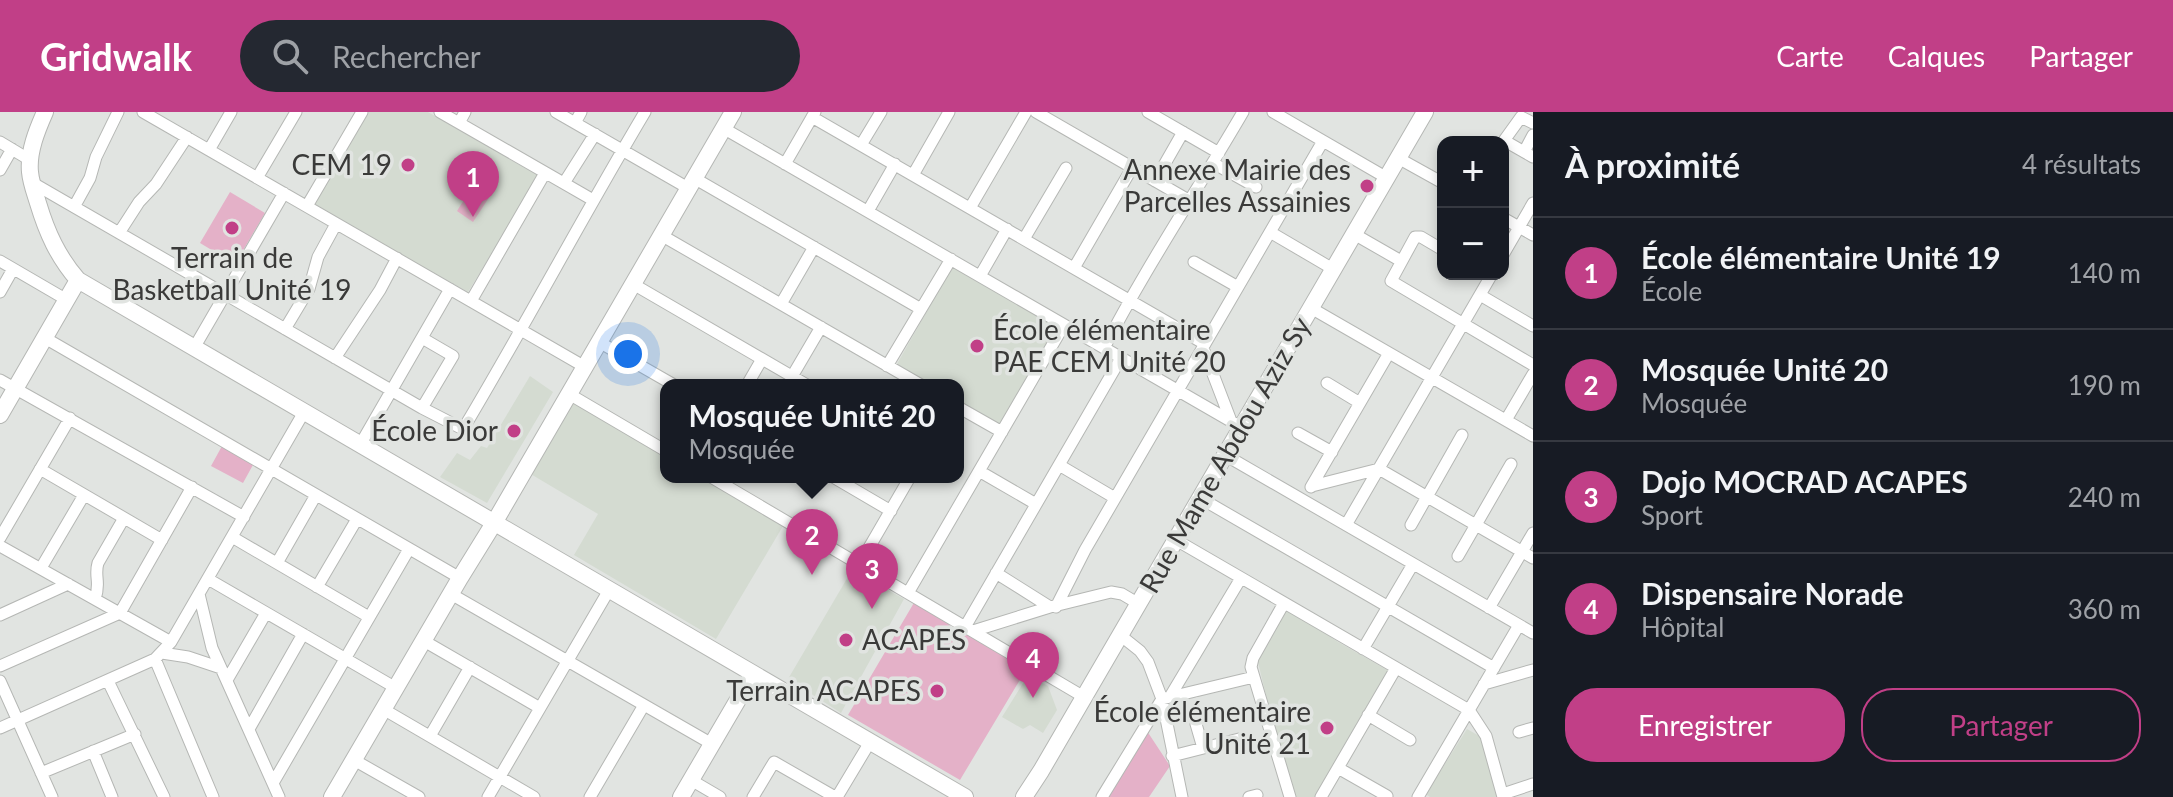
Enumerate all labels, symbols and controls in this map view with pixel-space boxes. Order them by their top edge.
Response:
search box [240,20,800,92]
text: Gridwalk [40,33,192,79]
icon: search [268,34,312,78]
text: Rechercher [332,38,481,74]
text: Carte [1776,39,1844,73]
text: Calques [1888,39,1985,73]
text: Partager [2029,39,2133,73]
map controls [1437,136,1509,280]
button: + [1437,136,1509,208]
text: À proximité [1565,144,1740,185]
place label: CEM 19 [291,147,392,181]
text: 4 résultats [2022,148,2141,180]
pin: 1 [447,151,499,217]
place label: Annexe Mairie des Parcelles Assainies [1123,152,1351,218]
marker: CEM 19 [399,156,417,174]
marker: Annexe Mairie des Parcelles Assainies [1358,177,1376,195]
button: − [1437,208,1509,280]
marker: Terrain de Basketball Unité 19 [223,219,241,237]
text: École élémentaire Unité 19 [1641,239,2001,275]
place label: Terrain de Basketball Unité 19 [113,240,351,306]
text: 1 [1583,257,1599,289]
text: 140 m [2068,257,2141,289]
text: École [1641,275,1702,307]
street label: Rue Mame Abdou Aziz Sy [1131,310,1317,599]
place label: École élémentaire PAE CEM Unité 20 [993,312,1226,378]
your location [608,334,648,374]
marker: École élémentaire PAE CEM Unité 20 [968,337,986,355]
text: Mosquée Unité 20 [1641,351,1888,387]
text: 2 [1583,369,1599,401]
text: 190 m [2068,369,2141,401]
popup [660,379,964,483]
text: Mosquée [1641,387,1747,419]
text: Mosquée Unité 20 [688,397,936,433]
place label: École Dior [371,413,498,447]
marker: École Dior [505,422,523,440]
text: Mosquée [688,433,795,465]
text: Dojo MOCRAD ACAPES [1641,463,1968,499]
text: 3 [1583,481,1599,513]
text: 240 m [2068,481,2141,513]
text: Sport [1641,499,1703,531]
pin: 2 [786,509,838,575]
pin: 3 [846,543,898,609]
text: Dispensaire Norade [1641,575,1904,611]
text: 4 [1583,593,1599,625]
text: 360 m [2068,593,2141,625]
text: Hôpital [1641,611,1724,643]
place label: ACAPES [862,622,966,656]
marker: ACAPES [837,631,855,649]
pin: 4 [1007,632,1059,698]
place label: Terrain ACAPES [726,673,921,707]
marker: Terrain ACAPES [928,682,946,700]
button: Enregistrer [1565,688,1845,762]
button: Partager [1861,688,2141,762]
place label: École élémentaire Unité 21 [1093,694,1311,760]
marker: École élémentaire Unité 21 [1318,719,1336,737]

